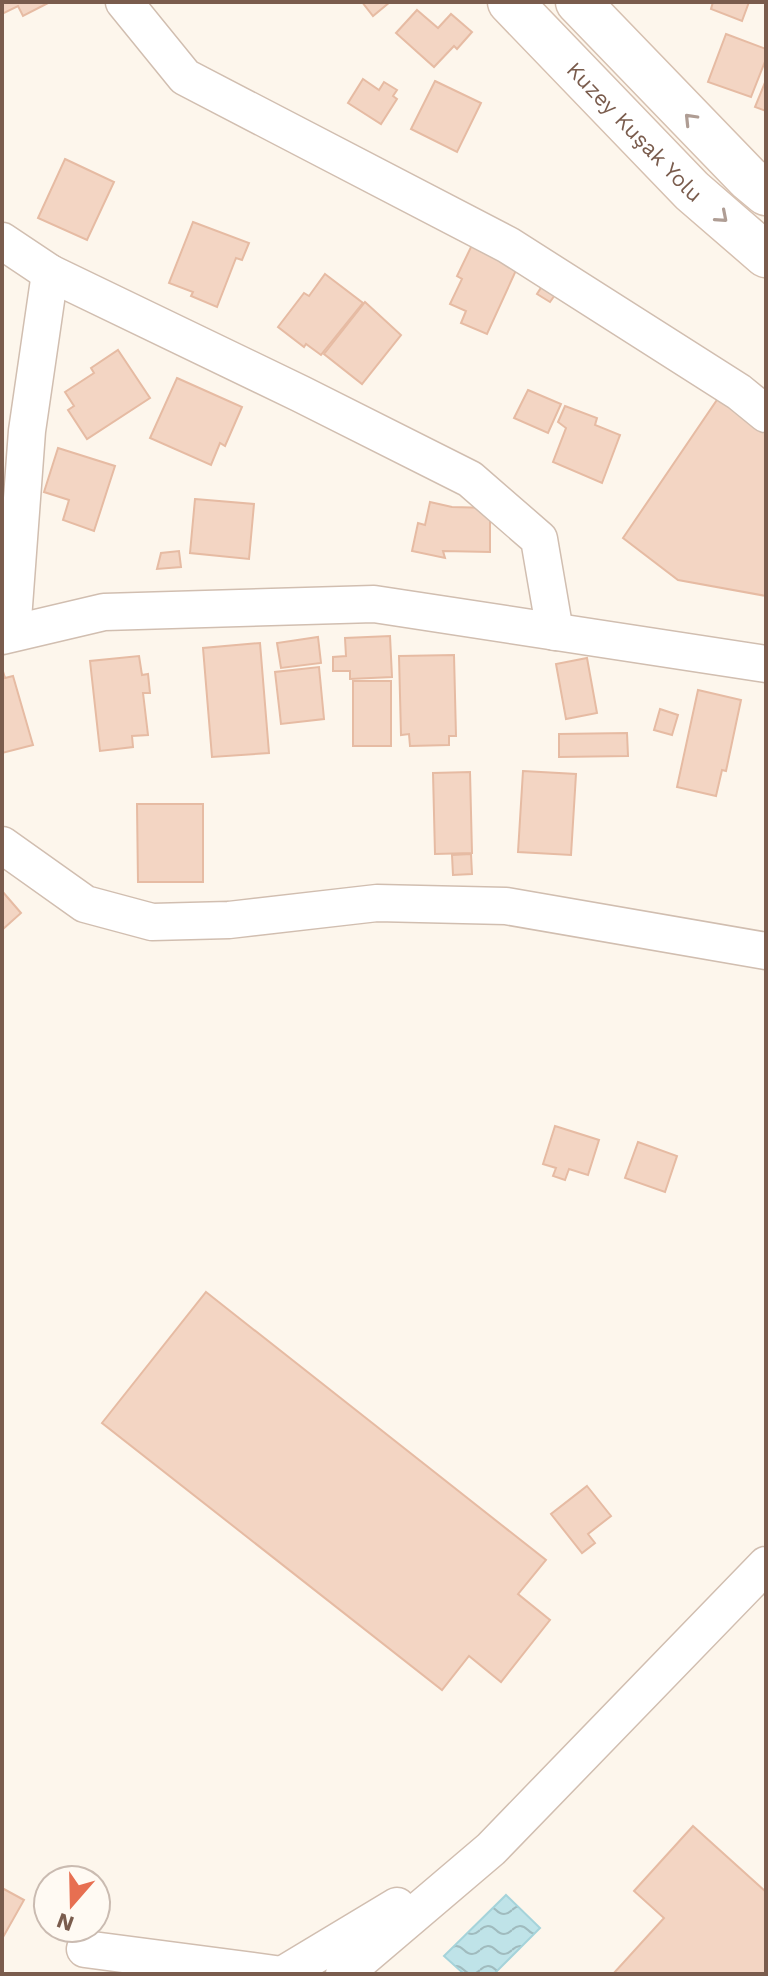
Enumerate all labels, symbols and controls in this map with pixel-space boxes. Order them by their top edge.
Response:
street label: Kuzey Kuşak Yolu [562,57,708,207]
one-way arrow [685,114,699,128]
one-way arrow [713,207,728,222]
north arrow [32,1864,112,1944]
text: N [53,1908,77,1937]

